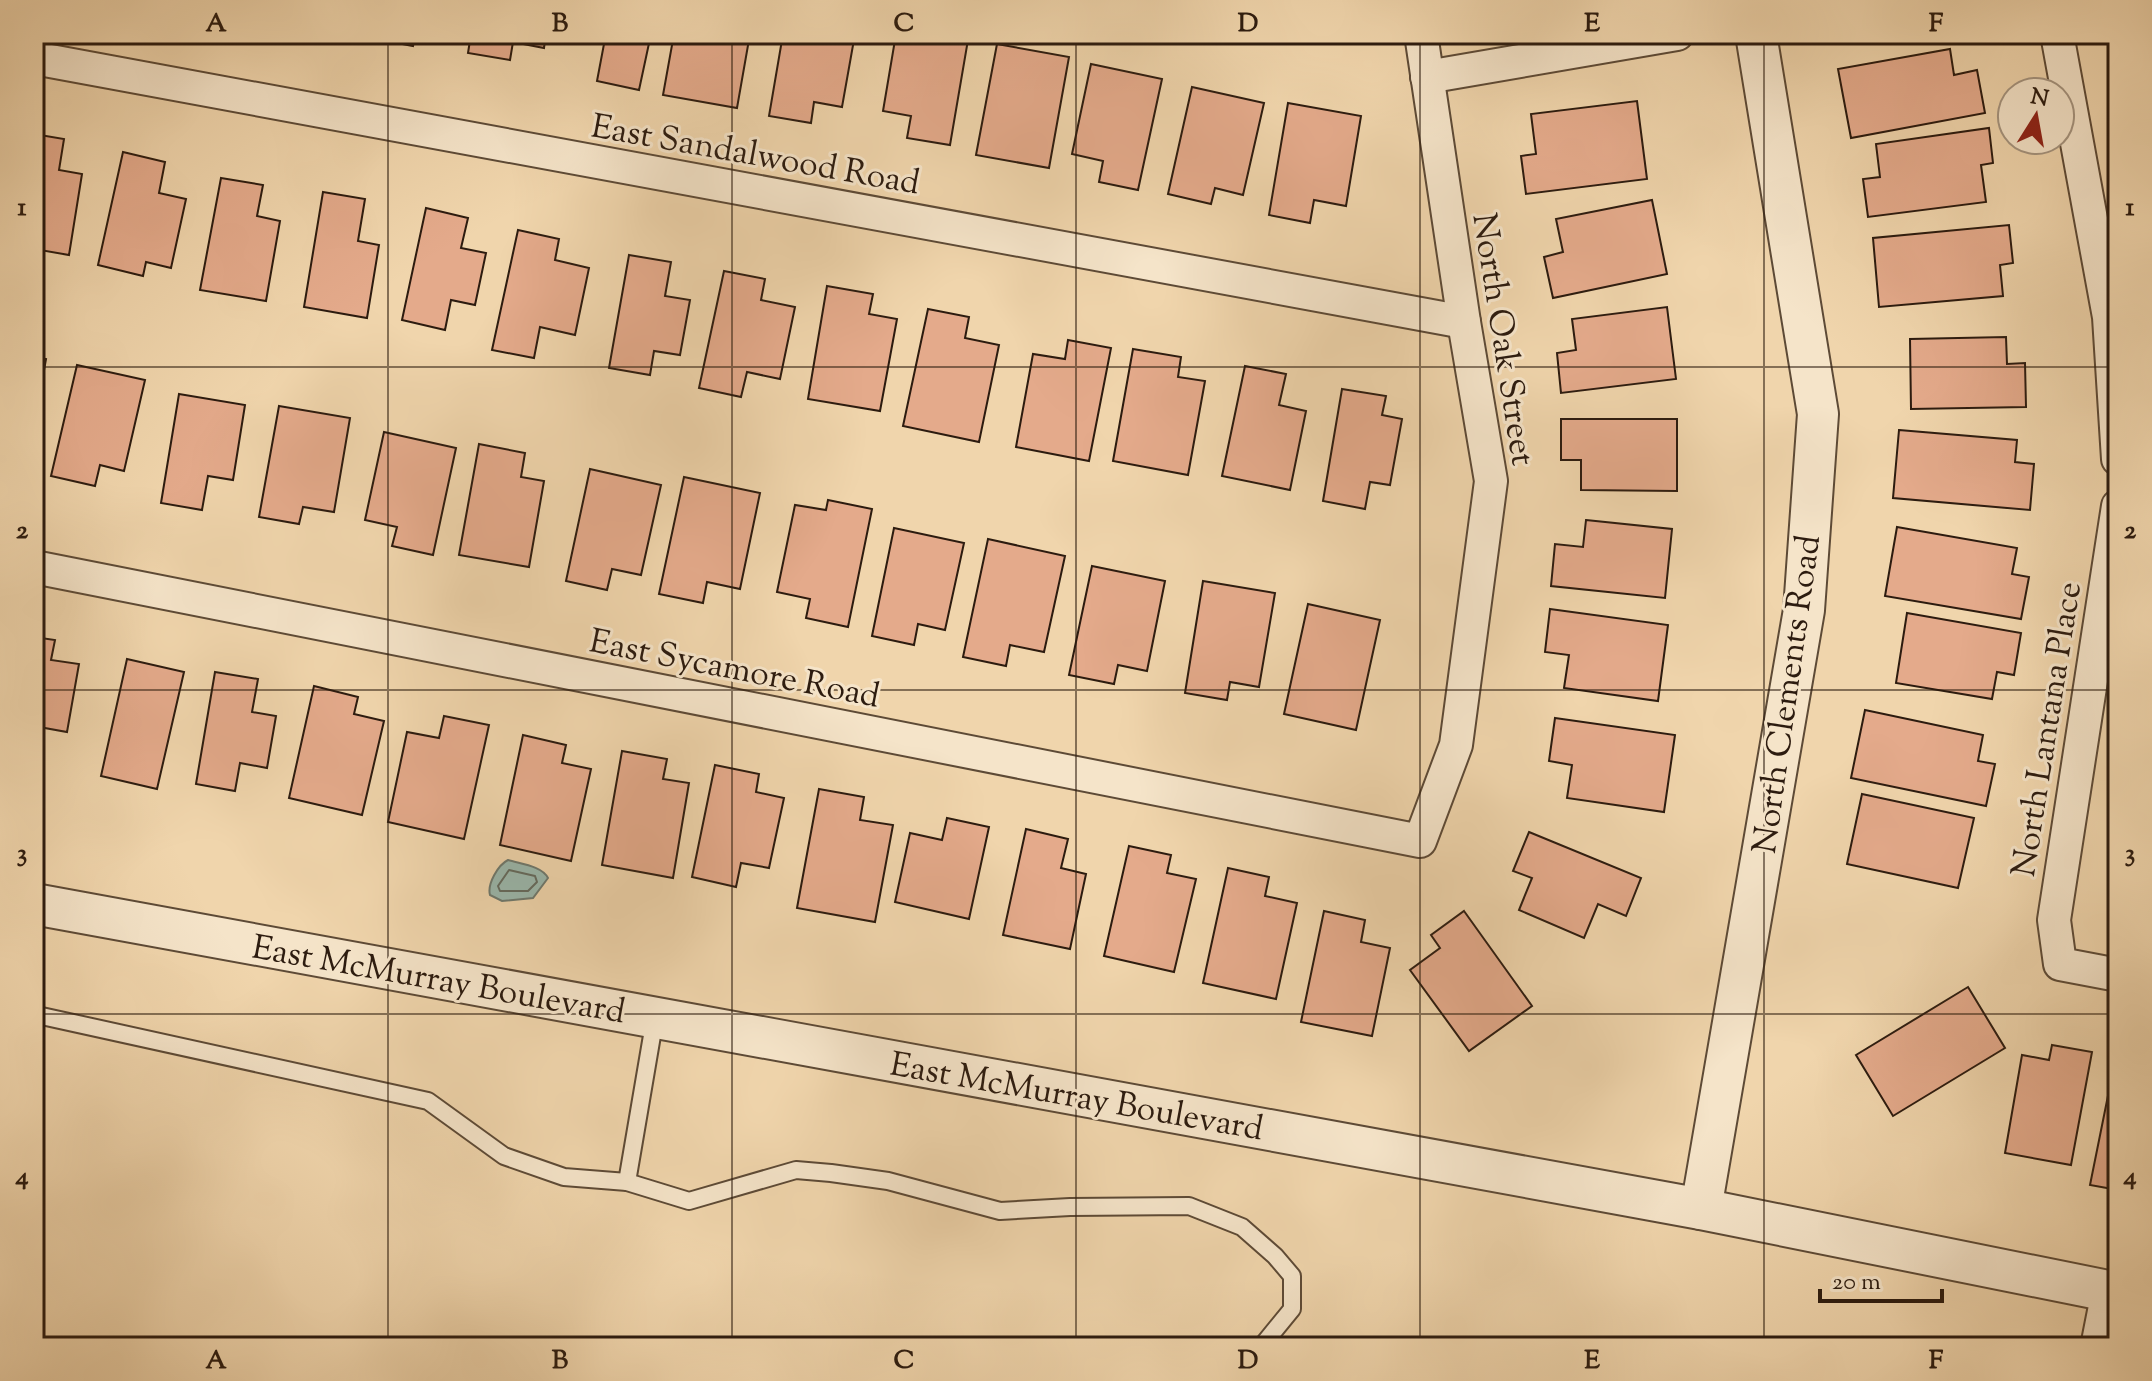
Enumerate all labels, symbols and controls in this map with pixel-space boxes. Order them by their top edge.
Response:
text: A [205,6,227,43]
text: B [552,6,569,43]
text: C [894,6,914,43]
text: D [1238,6,1258,43]
text: E [1584,6,1600,43]
text: F [1929,6,1944,43]
north arrow [1996,76,2076,156]
text: N [2028,82,2051,117]
street label: East Sandalwood Road [587,103,923,209]
text: 1 [18,190,27,227]
text: 1 [2126,190,2135,227]
street label: North Oak Street [1457,210,1546,470]
text: 2 [16,513,29,550]
text: 2 [2124,513,2137,550]
street label: North Clements Road [1742,532,1835,857]
street label: North Lantana Place [2001,578,2096,881]
street label: East Sycamore Road [585,618,884,723]
text: 3 [17,836,27,873]
text: 3 [2125,836,2135,873]
street label: East McMurray Boulevard [248,924,629,1038]
street label: East McMurray Boulevard [886,1041,1267,1155]
text: 4 [14,1159,29,1196]
text: 4 [2122,1159,2137,1196]
scale bar [1820,1253,1942,1303]
text: 20 m [1832,1266,1881,1300]
text: A [205,1343,227,1380]
text: B [552,1343,569,1380]
text: C [894,1343,914,1380]
text: D [1238,1343,1258,1380]
text: E [1584,1343,1600,1380]
text: F [1929,1343,1944,1380]

